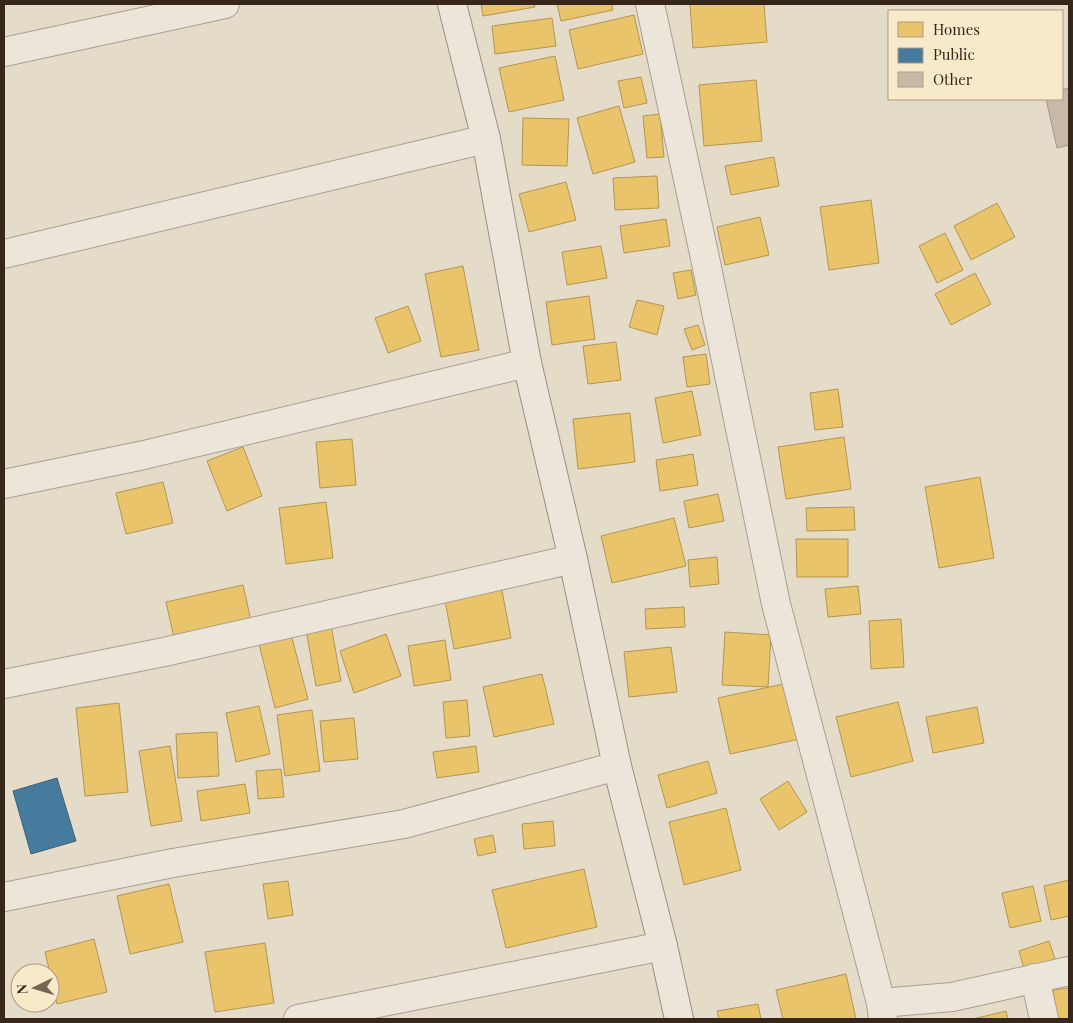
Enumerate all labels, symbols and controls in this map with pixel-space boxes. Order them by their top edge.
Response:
legend [888,10,1063,100]
text: Homes [933,19,980,39]
text: Public [933,44,975,64]
text: Other [933,69,973,89]
north arrow [10,963,60,1013]
text: N [12,983,31,995]

